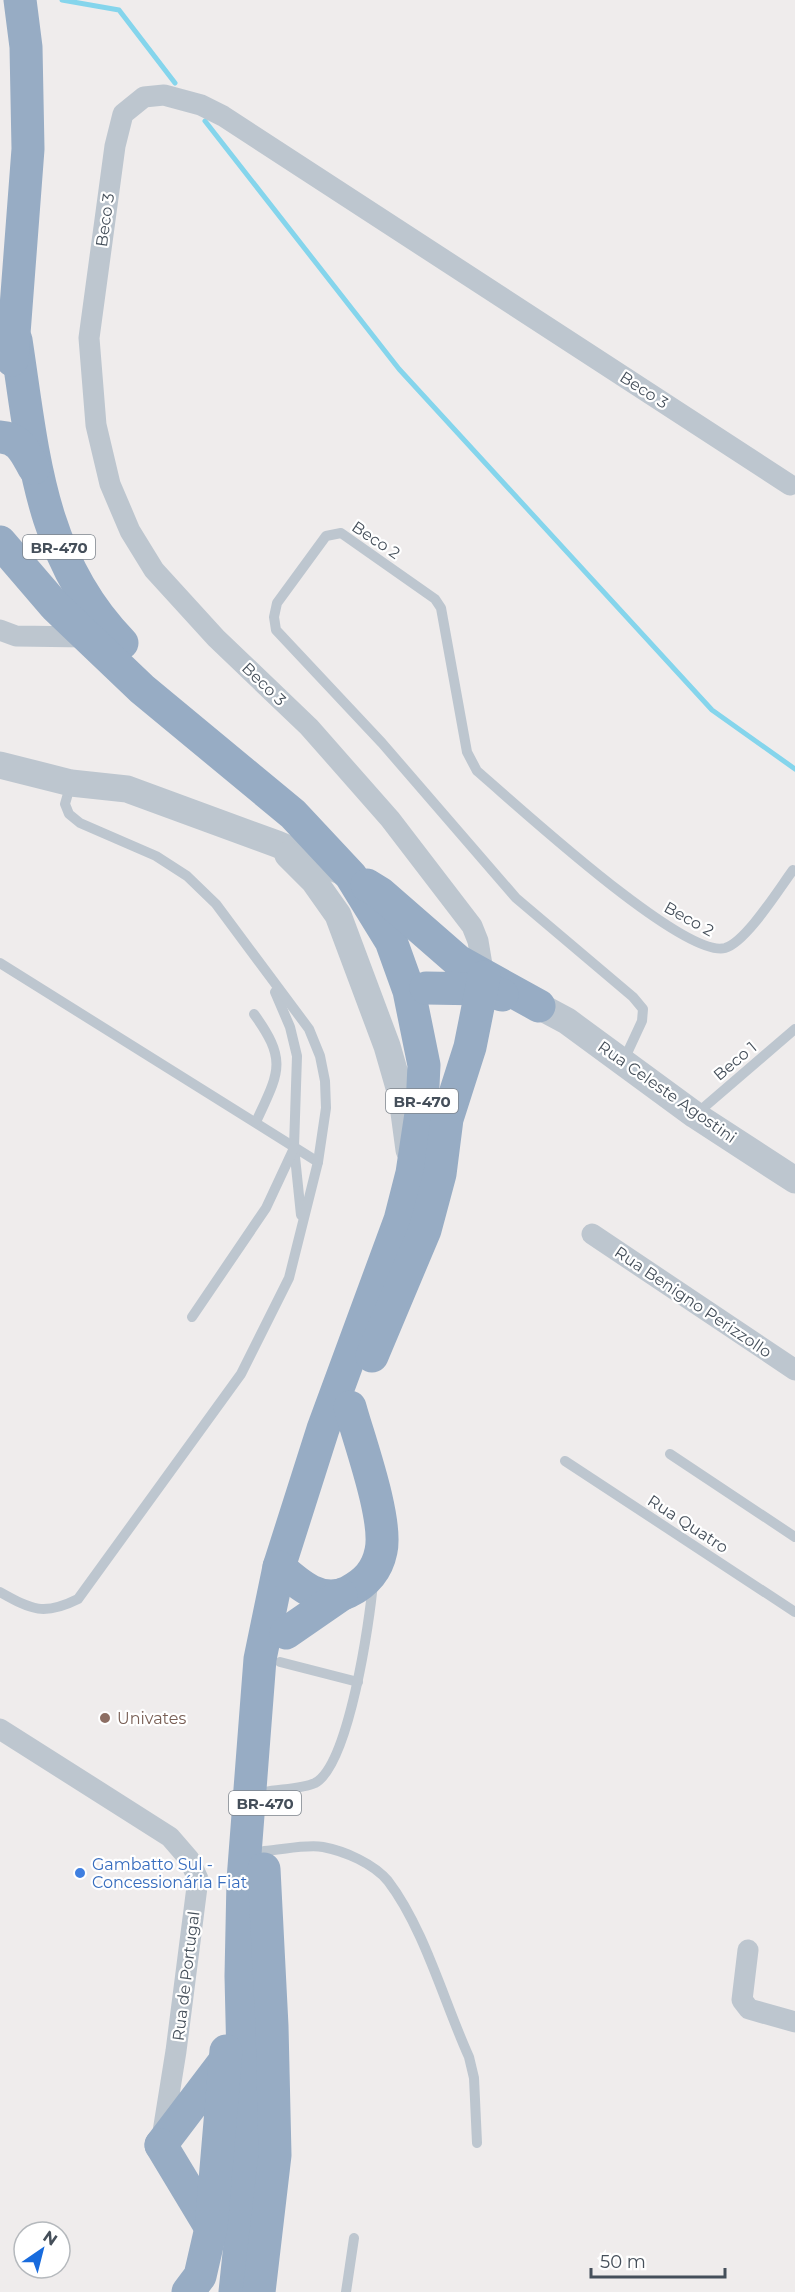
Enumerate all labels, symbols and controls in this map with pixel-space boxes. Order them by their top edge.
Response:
street label: Beco 3 [92,192,118,248]
street label: Beco 3 [616,367,672,413]
street label: Beco 2 [348,517,404,563]
road number: BR-470 [23,535,95,559]
street label: Beco 3 [238,658,290,710]
street label: Beco 2 [661,898,717,940]
street label: Rua Celeste Agostini [594,1037,740,1147]
street label: Beco 1 [710,1037,760,1085]
road number: BR-470 [386,1089,458,1113]
street label: Rua Benigno Perizzollo [611,1242,775,1362]
street label: Rua Quatro [644,1491,732,1557]
place label: Univates [117,1709,186,1728]
marker: Univates [98,1711,112,1725]
road number: BR-470 [229,1791,301,1815]
place label: Gambatto Sul - Concessionária Fiat [92,1855,248,1892]
marker: Gambatto Sul - Concessionária Fiat [73,1866,87,1880]
street label: Rua de Portugal [169,1910,203,2042]
north arrow [12,2220,72,2280]
text: N [40,2227,61,2250]
scale bar [591,2241,724,2279]
text: 50 m [600,2251,646,2273]

